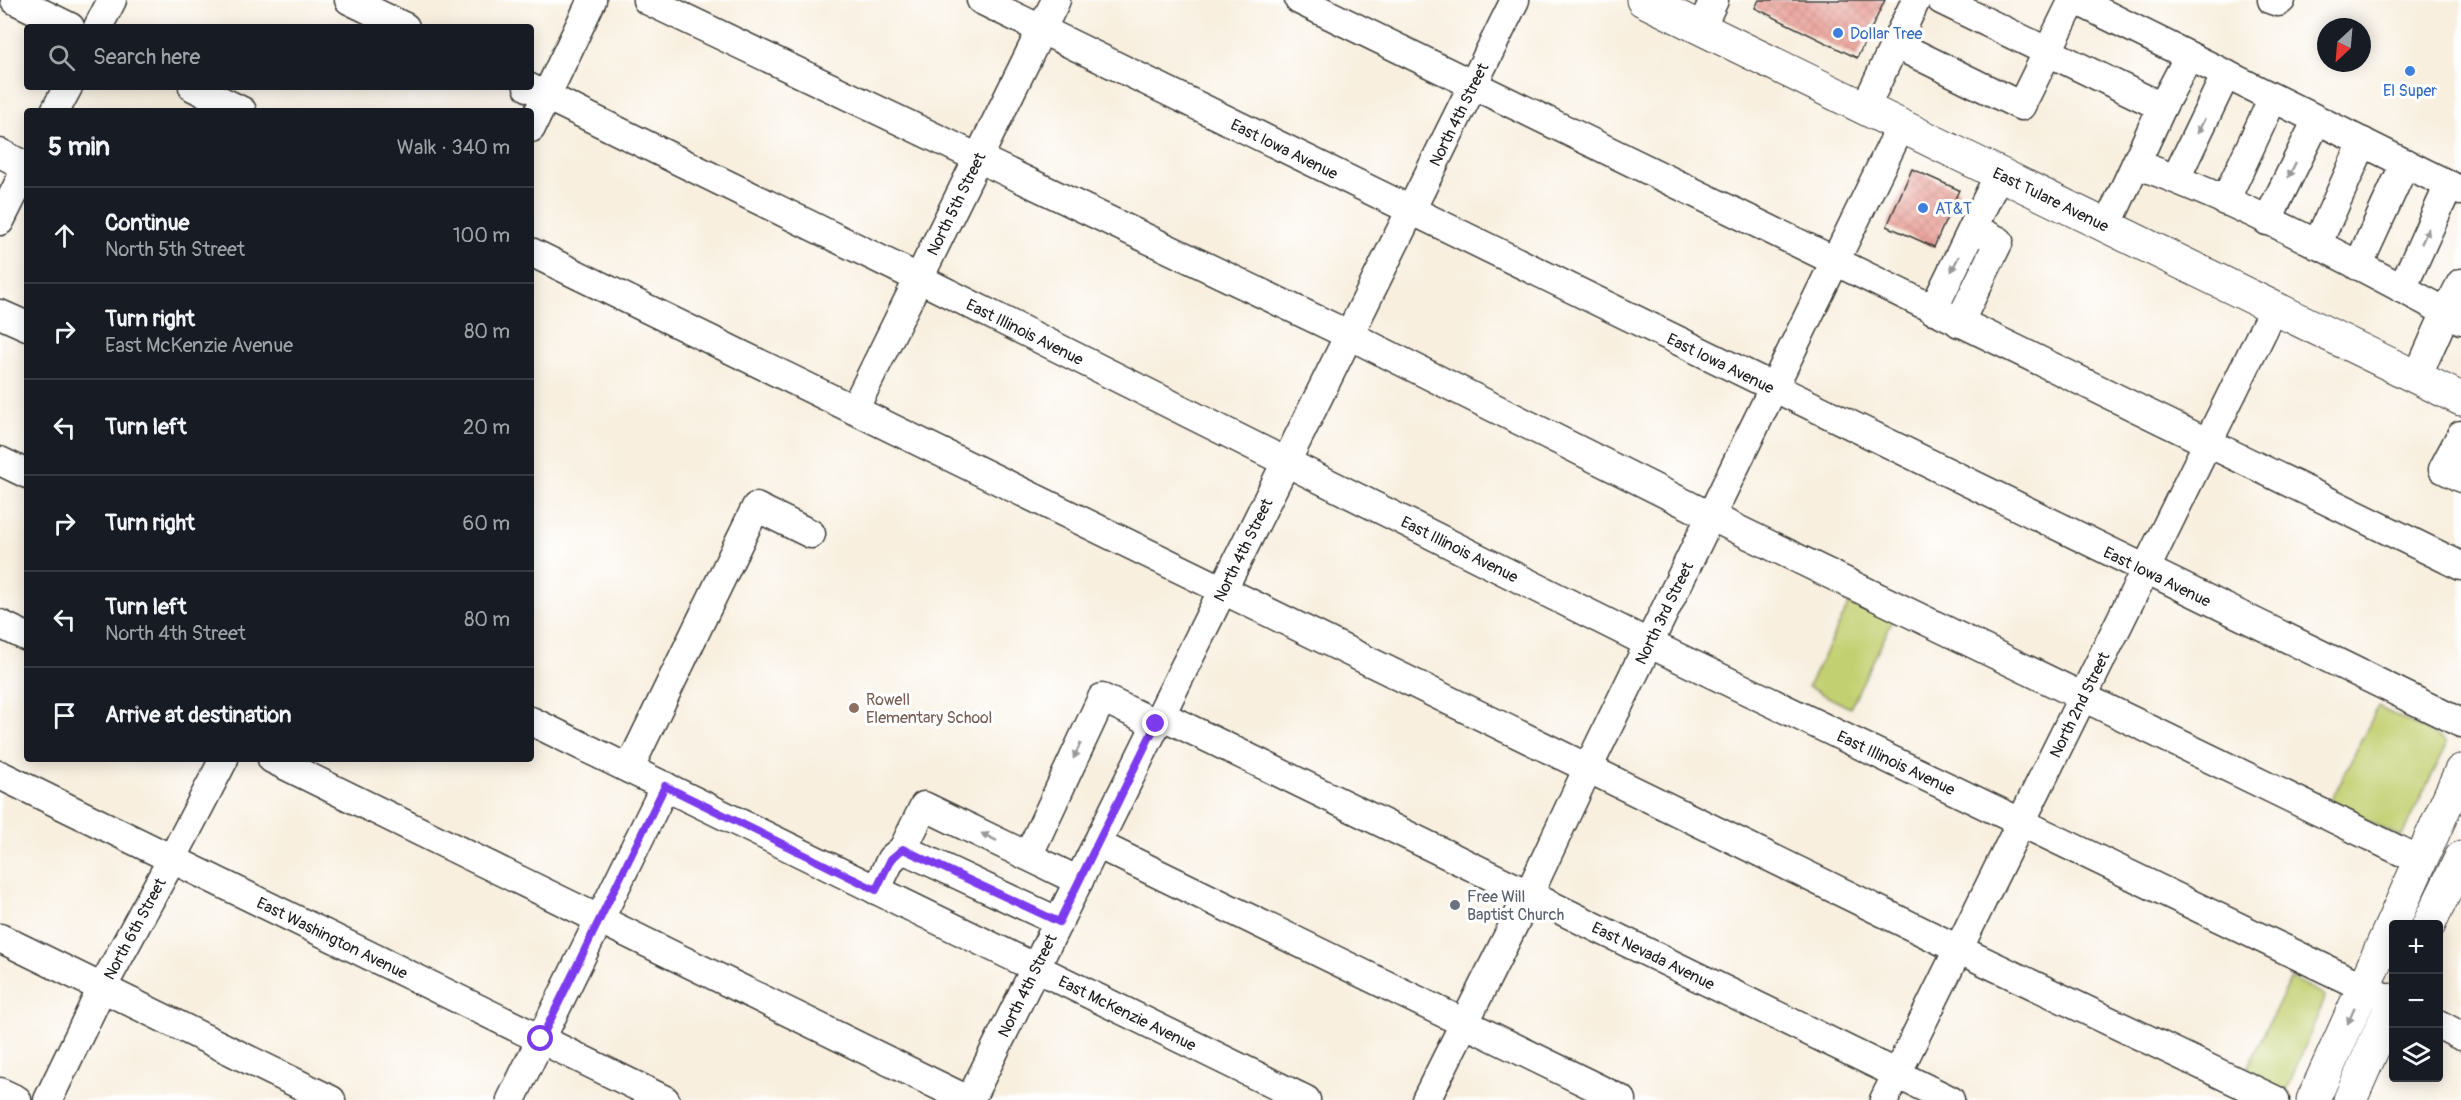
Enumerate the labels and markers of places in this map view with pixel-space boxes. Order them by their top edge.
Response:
place label: Dollar Tree [1850,24,1923,44]
marker: Dollar Tree [1831,26,1845,40]
marker: El Super [2403,64,2417,78]
place label: El Super [2383,81,2437,101]
place label: AT&T [1935,199,1972,219]
marker: AT&T [1916,201,1930,215]
place label: Rowell Elementary School [866,690,992,728]
marker: Rowell Elementary School [847,701,861,715]
place label: Free Will Baptist Church [1467,887,1564,925]
marker: Free Will Baptist Church [1448,898,1462,912]

